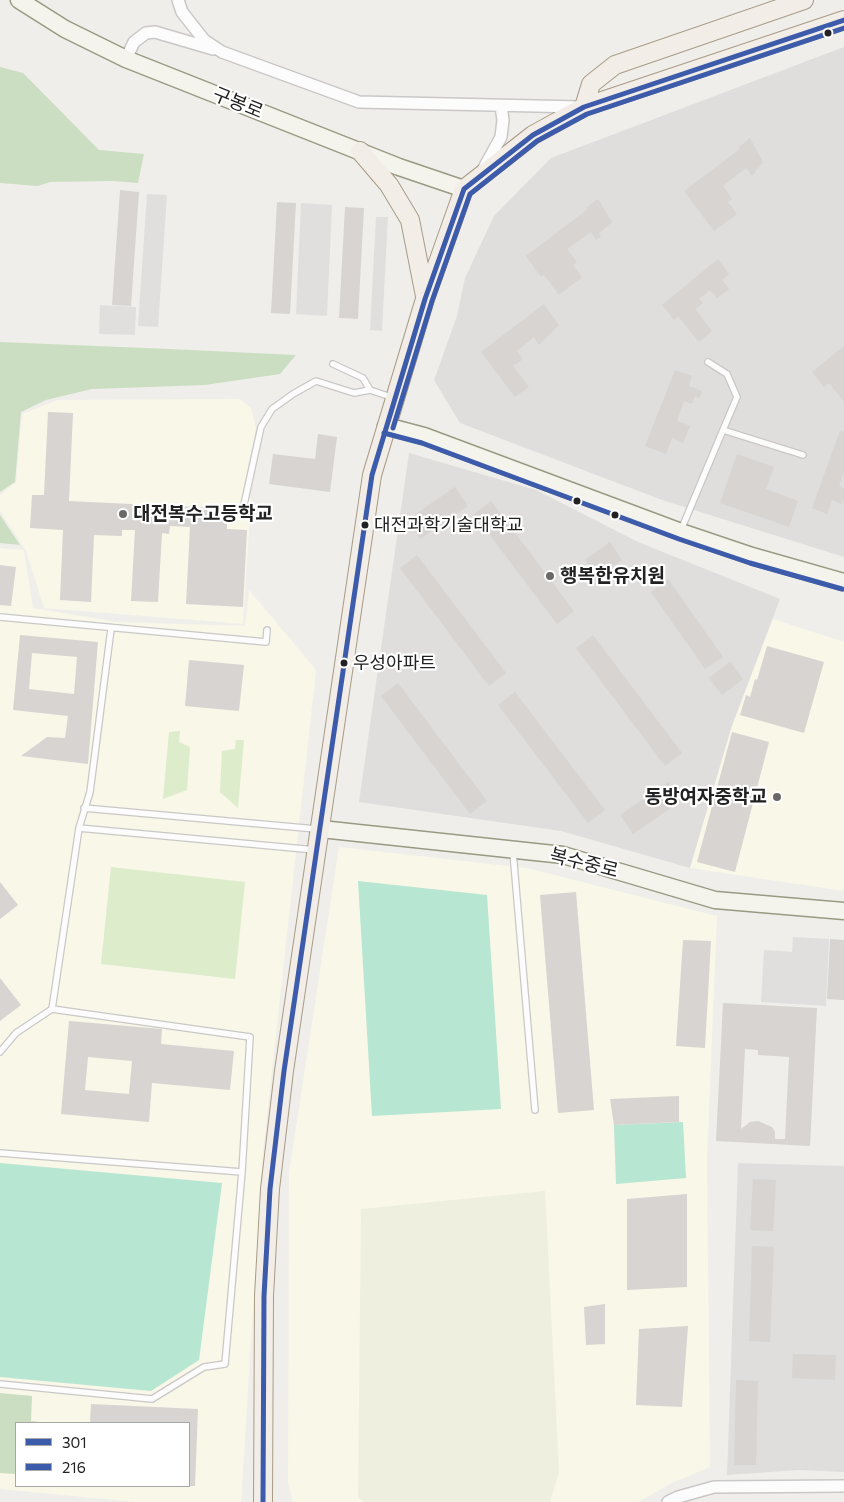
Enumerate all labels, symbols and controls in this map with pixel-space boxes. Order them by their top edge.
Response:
unlabelled marker [823,28,833,38]
street label: 구봉로 [209,83,267,123]
unlabelled marker [572,496,582,506]
place label: 대전복수고등학교 [133,503,273,525]
marker: 대전복수고등학교 [117,508,129,520]
unlabelled marker [610,510,620,520]
place label: 대전과학기술대학교 [374,514,523,536]
marker: 대전과학기술대학교 [360,520,370,530]
place label: 행복한유치원 [560,565,665,587]
marker: 행복한유치원 [544,570,556,582]
place label: 우성아파트 [353,652,436,674]
marker: 우성아파트 [339,658,349,668]
place label: 동방여자중학교 [645,786,767,808]
marker: 동방여자중학교 [771,791,783,803]
street label: 복수중로 [547,843,621,883]
legend [15,1422,190,1487]
text: 301 [62,1433,87,1451]
text: 216 [62,1458,86,1476]

